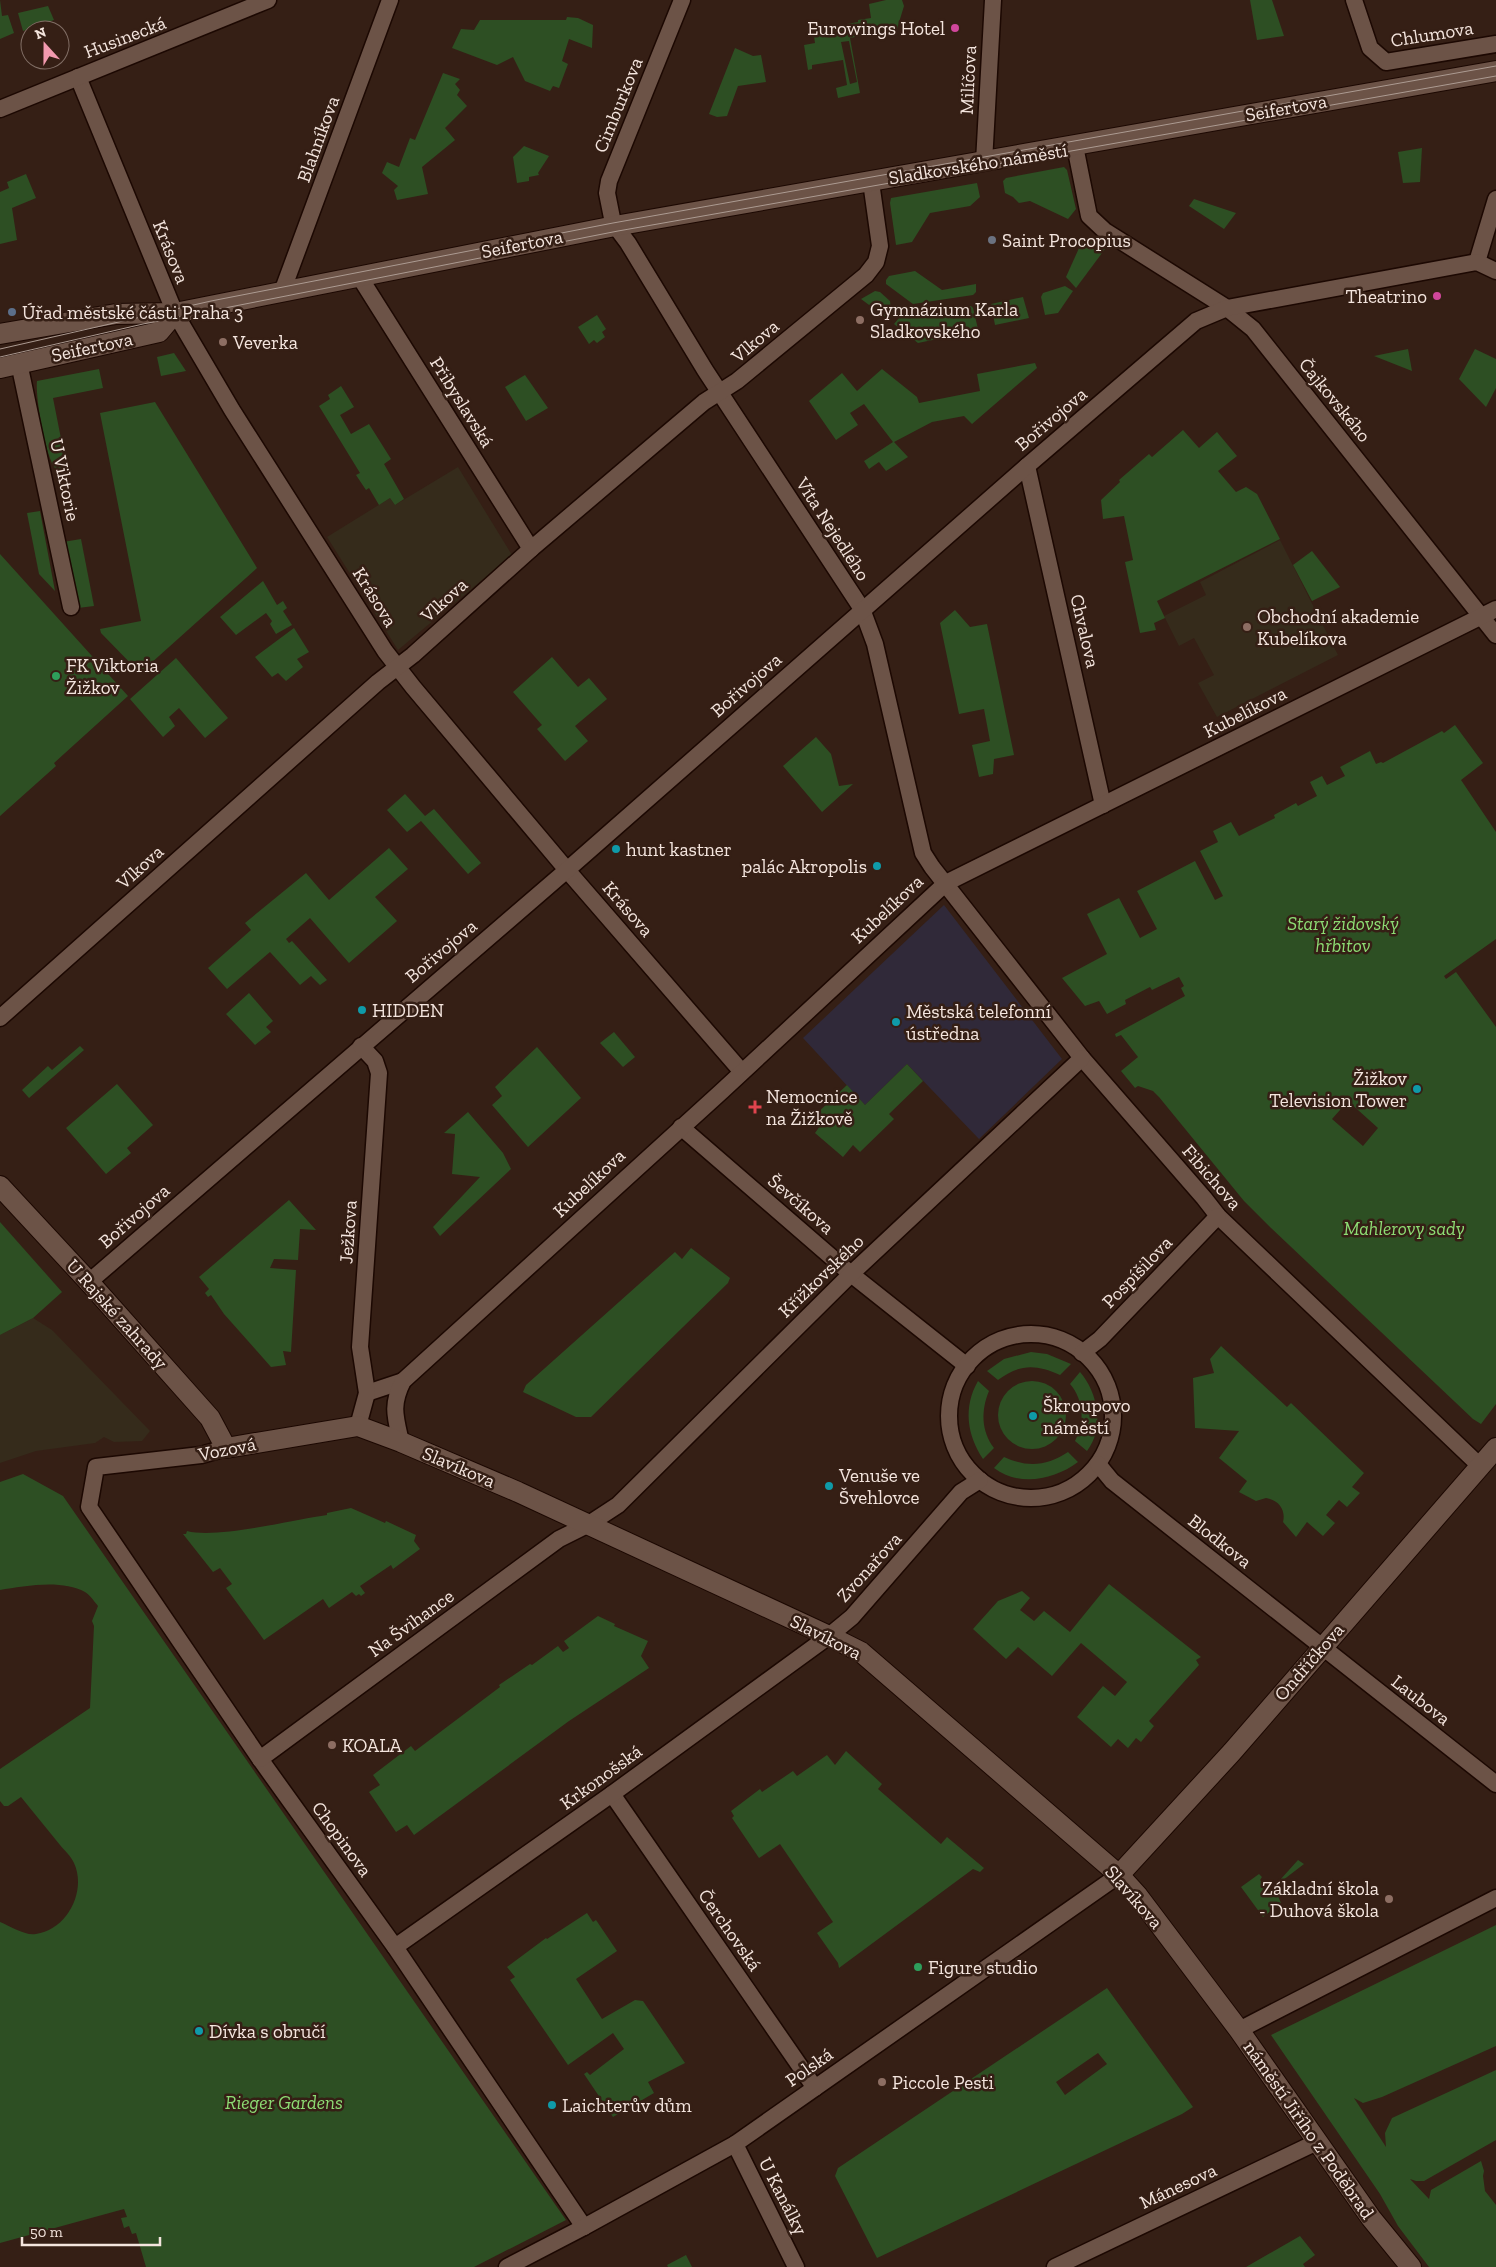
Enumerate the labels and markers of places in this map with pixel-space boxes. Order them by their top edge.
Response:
place label: Eurowings Hotel [807,17,945,40]
marker: Eurowings Hotel [949,22,961,34]
place label: Saint Procopius [1002,229,1131,252]
marker: Saint Procopius [986,234,998,246]
place label: Theatrino [1345,285,1427,308]
marker: Theatrino [1431,290,1443,302]
place label: Gymnázium Karla Sladkovského [870,298,1018,343]
place label: Úřad městské části Praha 3 [22,301,243,324]
marker: Úřad městské části Praha 3 [6,306,18,318]
marker: Gymnázium Karla Sladkovského [854,314,866,326]
place label: Veverka [232,331,298,354]
marker: Veverka [217,336,229,348]
place label: Obchodní akademie Kubelíkova [1257,605,1419,650]
marker: Obchodní akademie Kubelíkova [1241,621,1253,633]
place label: FK Viktoria Žižkov [66,654,159,699]
marker: FK Viktoria Žižkov [50,670,62,682]
place label: hunt kastner [626,838,732,861]
marker: hunt kastner [610,843,622,855]
place label: palác Akropolis [742,855,867,878]
marker: palác Akropolis [871,860,883,872]
place label: HIDDEN [372,999,444,1022]
place label: Městská telefonní ústředna [906,1000,1051,1045]
marker: HIDDEN [356,1004,368,1016]
marker: Městská telefonní ústředna [890,1016,902,1028]
place label: Žižkov Television Tower [1269,1067,1407,1112]
marker: Žižkov Television Tower [1411,1083,1423,1095]
place label: Nemocnice na Žižkově [766,1085,857,1130]
marker: Nemocnice na Žižkově [748,1100,762,1114]
place label: Škroupovo náměstí [1043,1394,1131,1439]
marker: Škroupovo náměstí [1027,1410,1039,1422]
place label: Venuše ve Švehlovce [838,1464,920,1509]
marker: Venuše ve Švehlovce [823,1480,835,1492]
place label: KOALA [342,1734,403,1757]
marker: KOALA [326,1739,338,1751]
place label: Základní škola - Duhová škola [1259,1877,1379,1922]
marker: Základní škola - Duhová škola [1383,1893,1395,1905]
place label: Figure studio [928,1956,1038,1979]
marker: Figure studio [912,1961,924,1973]
place label: Dívka s obručí [209,2020,326,2043]
marker: Dívka s obručí [193,2025,205,2037]
place label: Piccole Pesti [892,2071,994,2094]
marker: Piccole Pesti [876,2076,888,2088]
place label: Laichterův dům [562,2094,692,2117]
marker: Laichterův dům [546,2099,558,2111]

